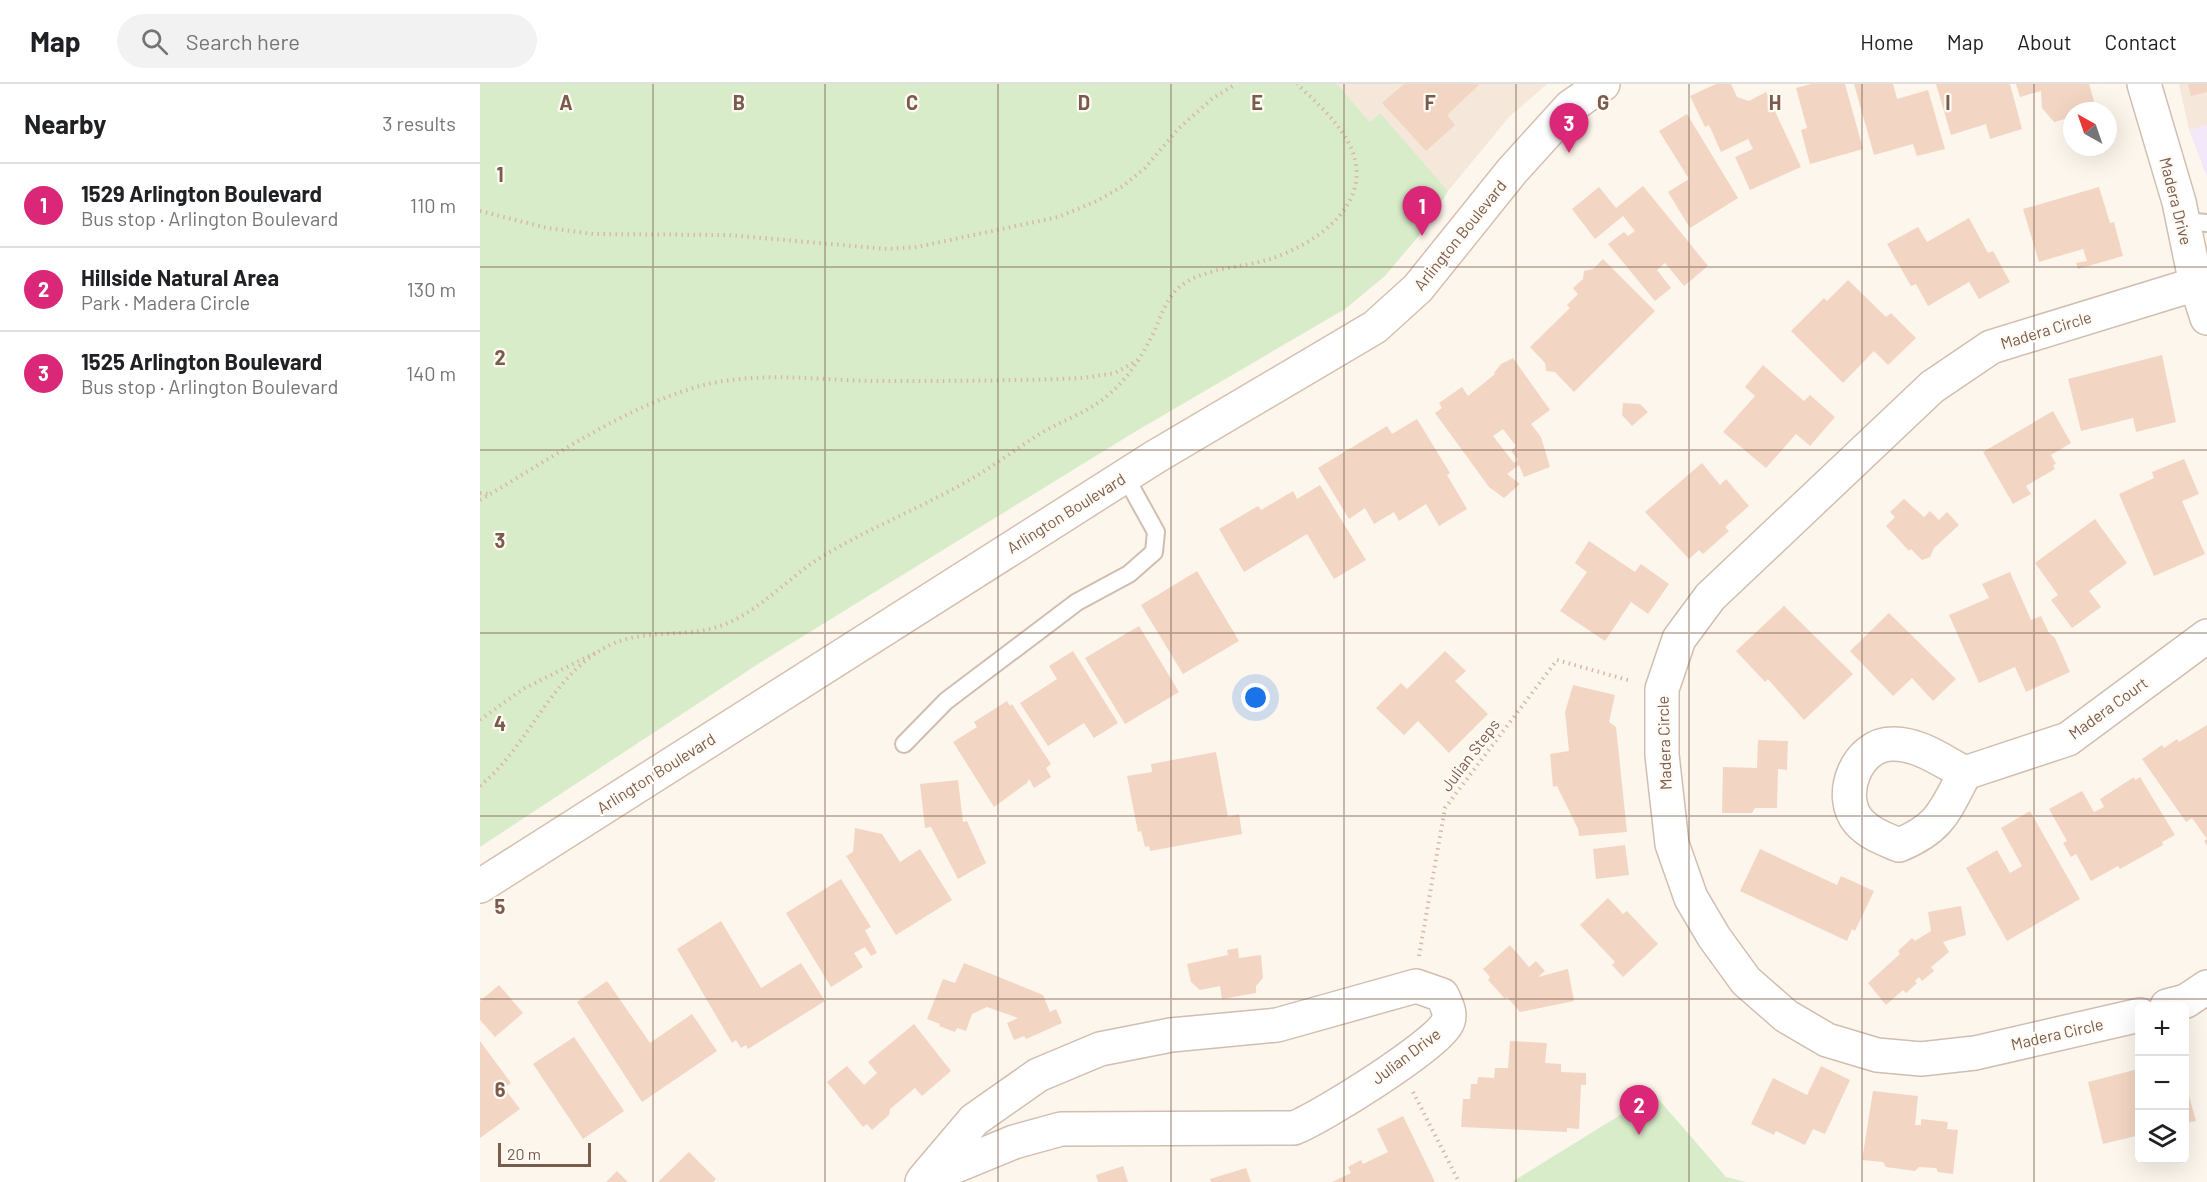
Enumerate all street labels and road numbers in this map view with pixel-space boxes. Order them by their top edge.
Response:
street label: Madera Drive [2156,155,2197,247]
street label: Arlington Boulevard [1409,176,1510,294]
street label: Madera Circle [1998,307,2094,352]
street label: Arlington Boulevard [1003,468,1128,557]
street label: Madera Court [2065,673,2151,743]
street label: Madera Circle [1652,696,1675,790]
street label: Julian Steps [1436,715,1503,795]
street label: Arlington Boulevard [593,728,718,817]
street label: Madera Circle [2009,1014,2105,1053]
street label: Julian Drive [1368,1024,1444,1088]

